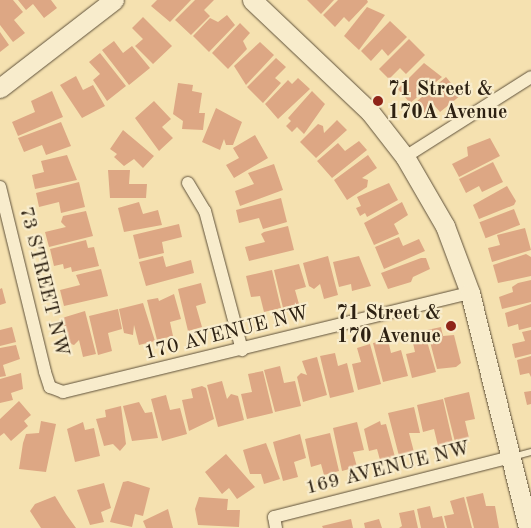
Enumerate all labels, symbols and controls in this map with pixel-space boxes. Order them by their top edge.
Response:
place label: 71 Street & 170A Avenue [388,78,507,125]
marker: 71 Street & 170A Avenue [372,95,384,107]
street label: 73 STREET NW [13,204,73,360]
street label: 170 AVENUE NW [142,302,312,366]
place label: 71 Street & 170 Avenue [336,302,441,349]
marker: 71 Street & 170 Avenue [445,320,457,332]
street label: 169 AVENUE NW [303,437,473,501]

